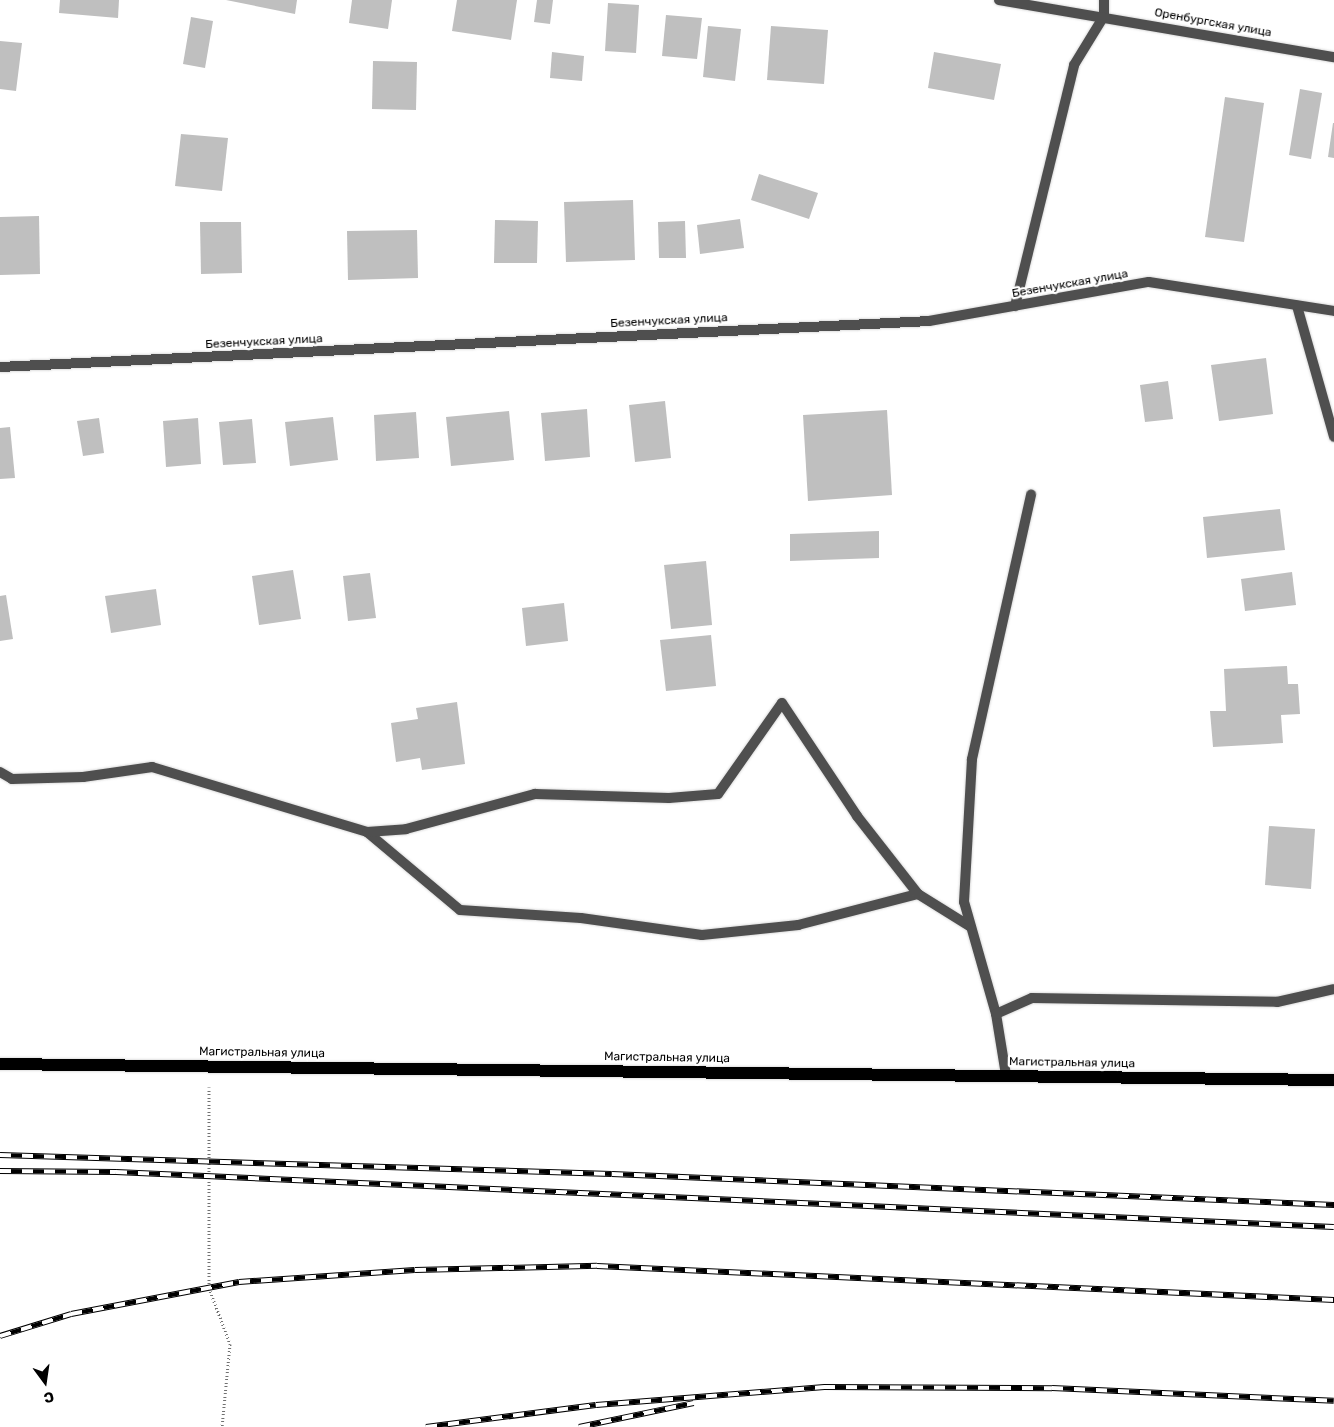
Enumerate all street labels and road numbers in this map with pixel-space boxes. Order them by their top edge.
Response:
street label: Оренбургская улица [1153,6,1273,40]
street label: Безенчукская улица [1011,267,1129,301]
street label: Безенчукская улица [610,311,728,331]
street label: Безенчукская улица [205,332,323,352]
street label: Магистральная улица [199,1045,325,1061]
street label: Магистральная улица [604,1050,730,1066]
street label: Магистральная улица [1009,1055,1135,1071]

